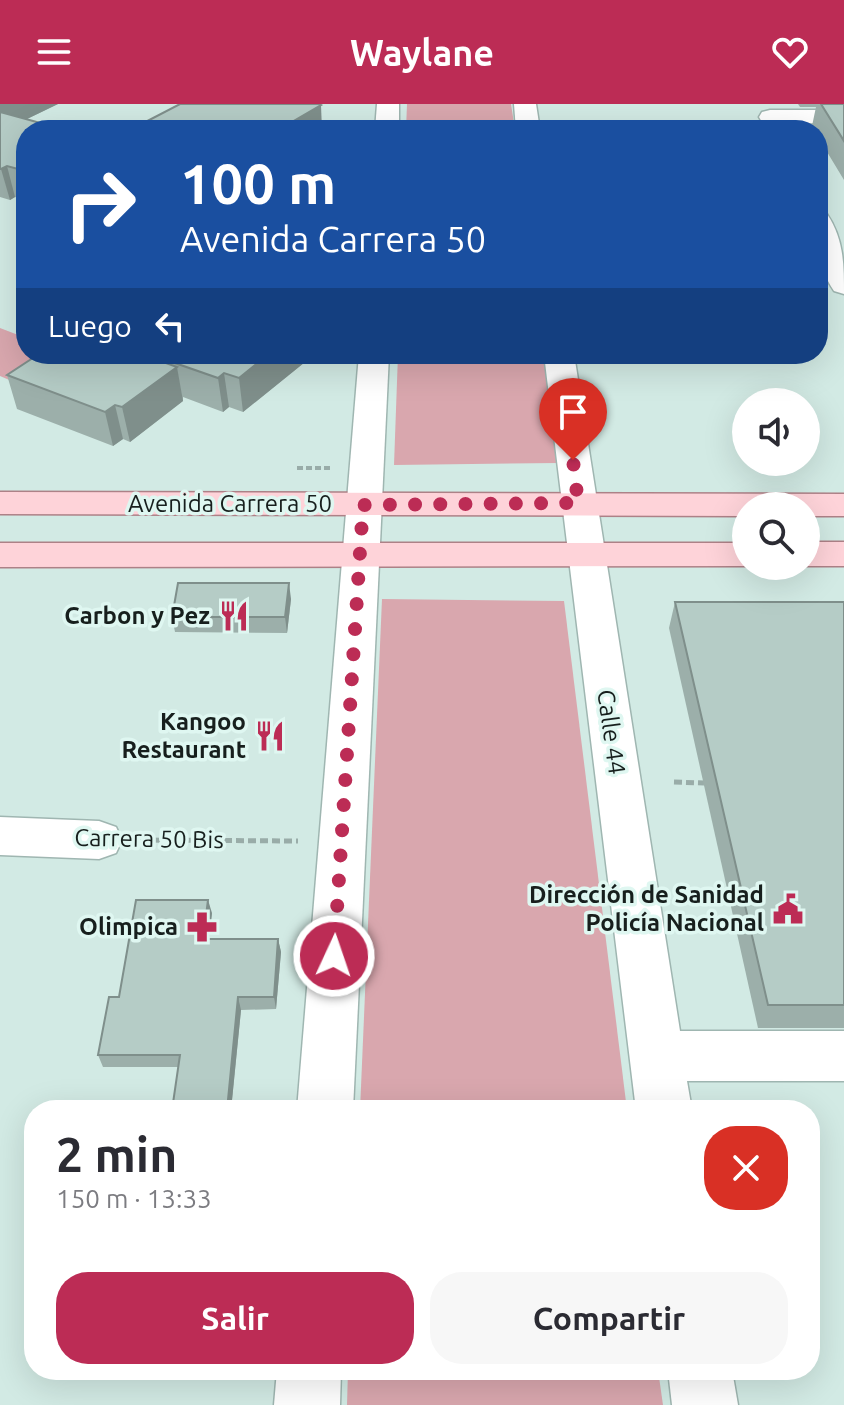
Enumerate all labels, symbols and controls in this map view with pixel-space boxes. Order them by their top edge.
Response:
icon: menu [32,30,76,74]
icon: heart [768,30,812,74]
text: Waylane [350,32,494,73]
icon: right [48,152,152,256]
text: 100 m [180,152,336,215]
text: Avenida Carrera 50 [180,218,486,259]
icon: left [148,304,192,348]
text: Luego [48,309,132,343]
pin [539,378,607,460]
map controls [732,388,820,580]
button: sound [732,388,820,476]
icon: arrive [551,390,595,434]
street label: Avenida Carrera 50 [128,490,332,517]
button: search [732,492,820,580]
restaurant icon: Carbon y Pez [217,599,251,633]
place label: Carbon y Pez [64,602,210,629]
street label: Calle 44 [592,688,631,776]
place label: Kangoo Restaurant [121,708,246,763]
restaurant icon: Kangoo Restaurant [253,719,287,753]
street label: Carrera 50 Bis [74,824,224,853]
place label: Dirección de Sanidad Policía Nacional [529,881,764,936]
public building icon: Dirección de Sanidad Policía Nacional [771,892,805,926]
pharmacy icon: Olimpica [185,910,219,944]
place label: Olimpica [79,913,178,940]
position arrow [292,914,376,998]
button: close [704,1126,788,1210]
text: 2 min [56,1127,177,1181]
text: 150 m · 13:33 [56,1184,212,1213]
button: Salir [56,1272,414,1364]
button: Compartir [430,1272,788,1364]

